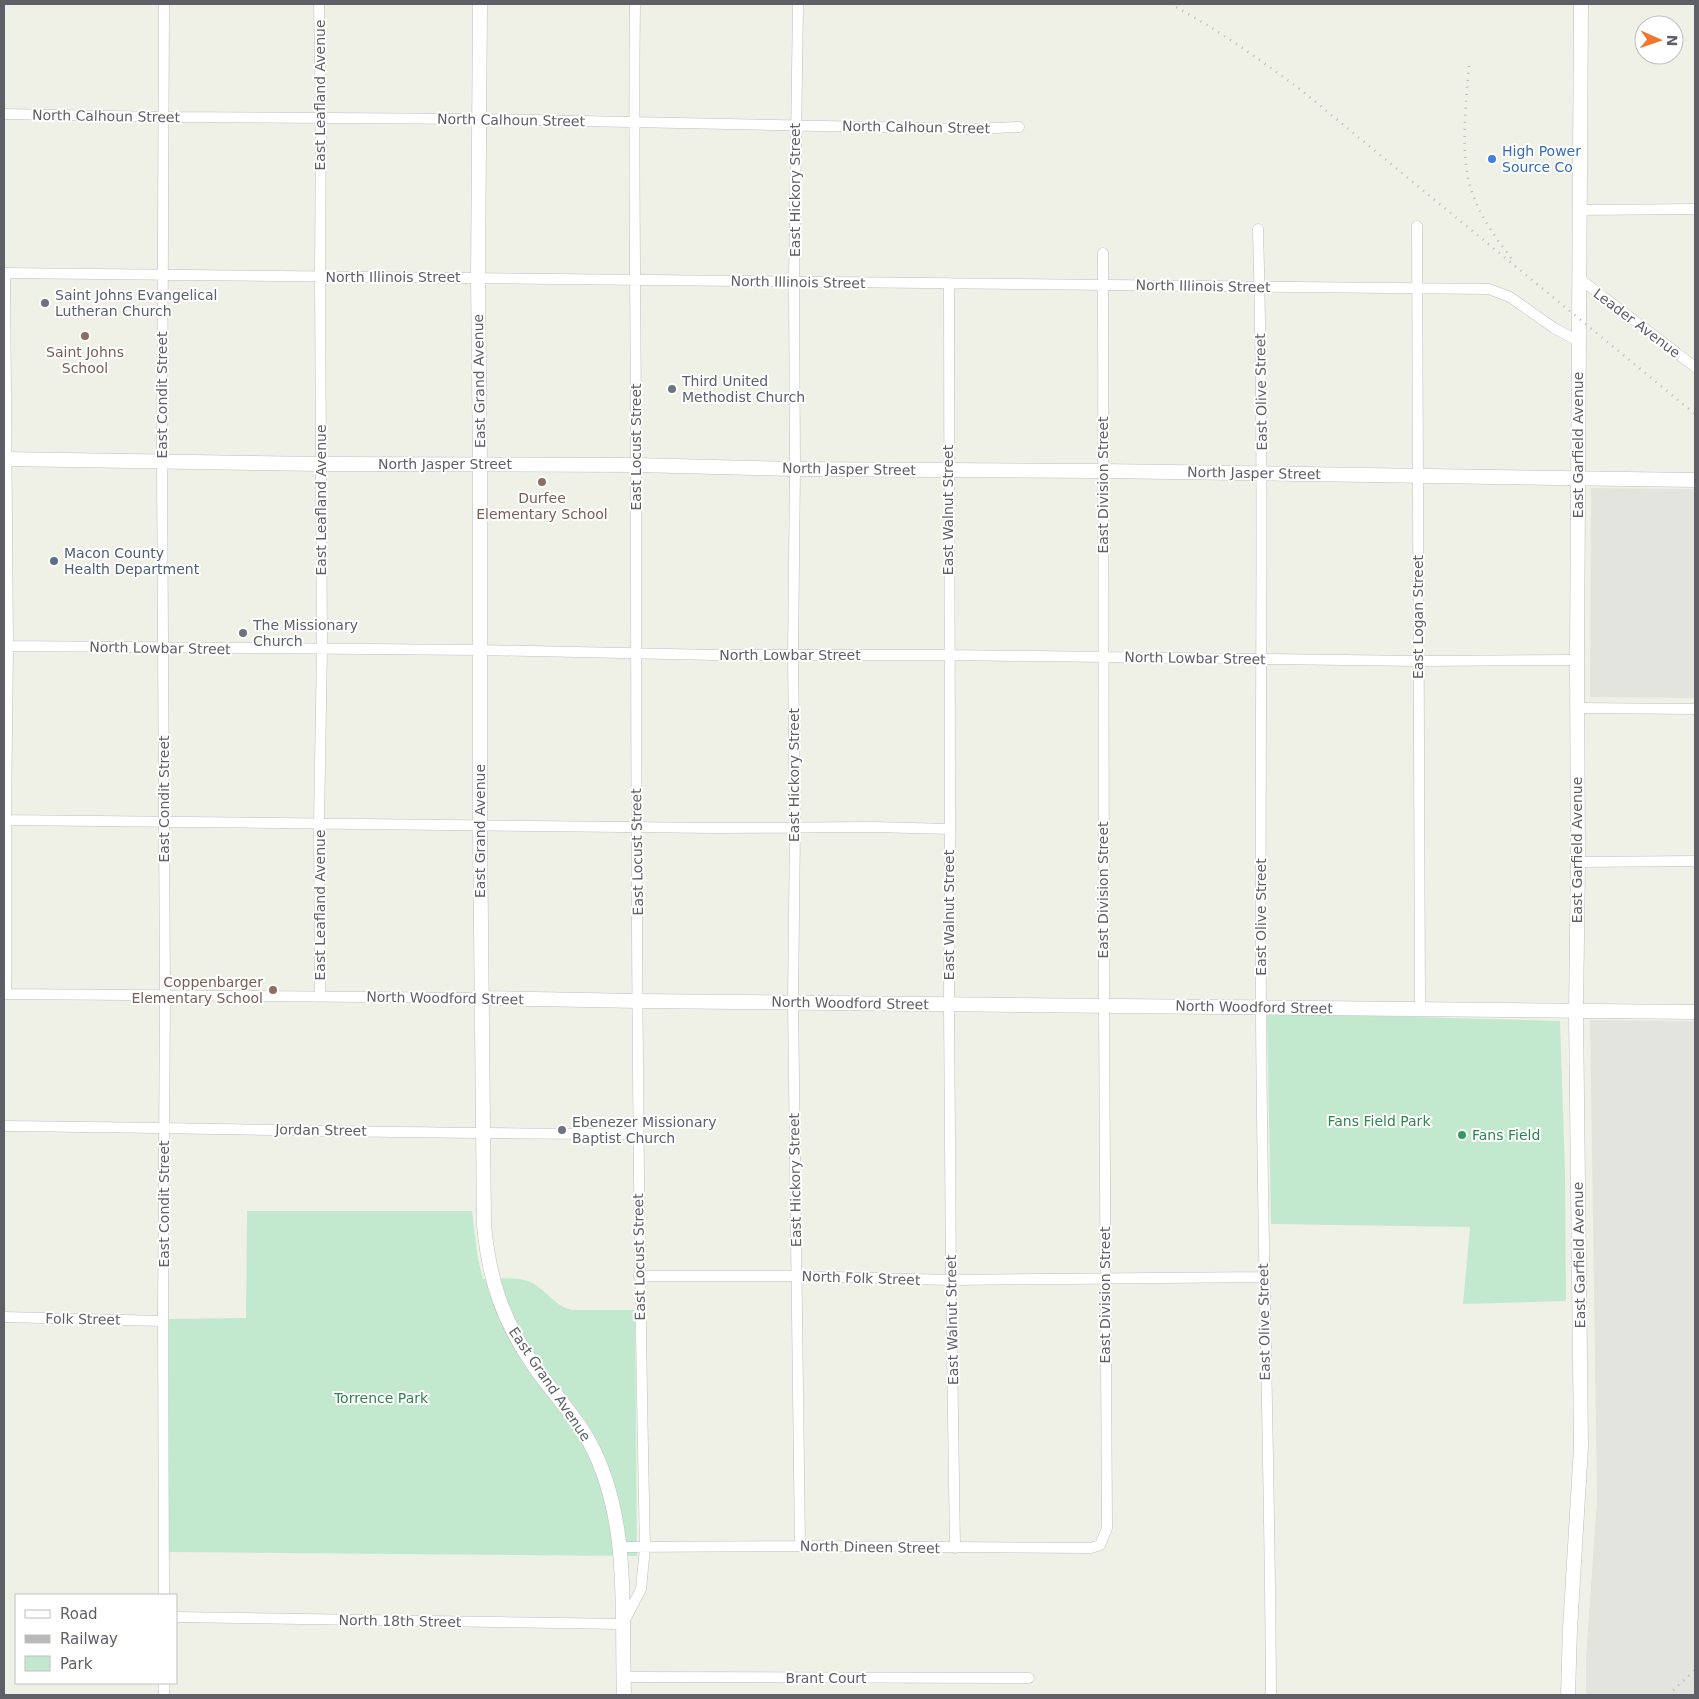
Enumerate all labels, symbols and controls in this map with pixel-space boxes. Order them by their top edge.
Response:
north arrow [1634,15,1684,65]
street label: East Leafland Avenue [312,19,328,171]
text: N [1664,34,1680,47]
street label: North Calhoun Street [32,107,181,125]
street label: North Calhoun Street [437,111,586,129]
street label: North Calhoun Street [842,118,991,136]
street label: East Hickory Street [787,123,803,257]
place label: High Power Source Co [1502,143,1581,175]
marker: High Power Source Co [1486,153,1498,165]
street label: North Illinois Street [325,269,461,285]
street label: North Illinois Street [730,273,866,291]
street label: North Illinois Street [1135,277,1271,295]
street label: Leader Avenue [1590,285,1684,361]
place label: Saint Johns Evangelical Lutheran Church [55,287,217,319]
marker: Saint Johns Evangelical Lutheran Church [39,297,51,309]
street label: East Grand Avenue [470,314,488,448]
marker: Saint Johns School [79,330,91,342]
street label: East Condit Street [154,331,170,459]
street label: East Olive Street [1252,333,1270,451]
place label: Saint Johns School [46,344,124,376]
street label: East Garfield Avenue [1570,372,1586,518]
place label: Third United Methodist Church [681,373,805,405]
street label: East Locust Street [628,383,644,511]
marker: Third United Methodist Church [666,383,678,395]
street label: East Division Street [1095,416,1111,554]
street label: East Leafland Avenue [313,424,329,576]
street label: East Walnut Street [940,444,956,575]
street label: North Jasper Street [378,456,512,472]
street label: North Jasper Street [782,460,917,478]
street label: North Jasper Street [1187,464,1322,482]
marker: Durfee Elementary School [536,476,548,488]
place label: Durfee Elementary School [476,490,608,522]
place label: Macon County Health Department [64,545,200,577]
street label: East Logan Street [1410,554,1426,679]
marker: Macon County Health Department [48,555,60,567]
place label: The Missionary Church [252,617,358,649]
marker: The Missionary Church [237,627,249,639]
street label: North Lowbar Street [89,639,231,657]
street label: North Lowbar Street [719,647,861,663]
street label: North Lowbar Street [1124,649,1266,667]
street label: East Hickory Street [786,708,802,842]
street label: East Condit Street [156,735,172,863]
street label: East Grand Avenue [472,764,488,898]
street label: East Garfield Avenue [1569,777,1585,923]
street label: East Locust Street [628,788,646,916]
street label: East Division Street [1095,821,1111,959]
street label: East Leafland Avenue [312,829,328,981]
street label: East Walnut Street [941,849,957,980]
street label: East Olive Street [1253,858,1269,976]
place label: Coppenbarger Elementary School [131,974,263,1006]
marker: Coppenbarger Elementary School [267,984,279,996]
street label: North Woodford Street [366,989,524,1007]
street label: North Woodford Street [771,994,929,1012]
street label: North Woodford Street [1175,998,1333,1016]
street label: East Hickory Street [786,1112,804,1247]
park label: Fans Field Park [1328,1113,1431,1129]
place label: Ebenezer Missionary Baptist Church [572,1114,717,1146]
street label: Jordan Street [274,1121,367,1139]
marker: Ebenezer Missionary Baptist Church [556,1124,568,1136]
place label: Fans Field [1472,1127,1540,1143]
marker: Fans Field [1456,1129,1468,1141]
street label: East Condit Street [156,1140,172,1268]
street label: East Garfield Avenue [1570,1182,1588,1328]
street label: East Locust Street [630,1193,648,1321]
street label: East Division Street [1097,1226,1113,1364]
street label: East Walnut Street [943,1254,961,1385]
street label: East Olive Street [1255,1263,1273,1381]
street label: North Folk Street [801,1268,921,1288]
street label: Folk Street [45,1310,121,1328]
street label: East Grand Avenue [506,1324,594,1444]
park label: Torrence Park [333,1390,429,1406]
street label: North Dineen Street [800,1538,941,1556]
legend [15,1594,178,1684]
text: Road [60,1605,98,1623]
street label: North 18th Street [338,1612,462,1630]
text: Railway [60,1630,118,1648]
text: Park [60,1655,93,1673]
street label: Brant Court [785,1670,867,1686]

